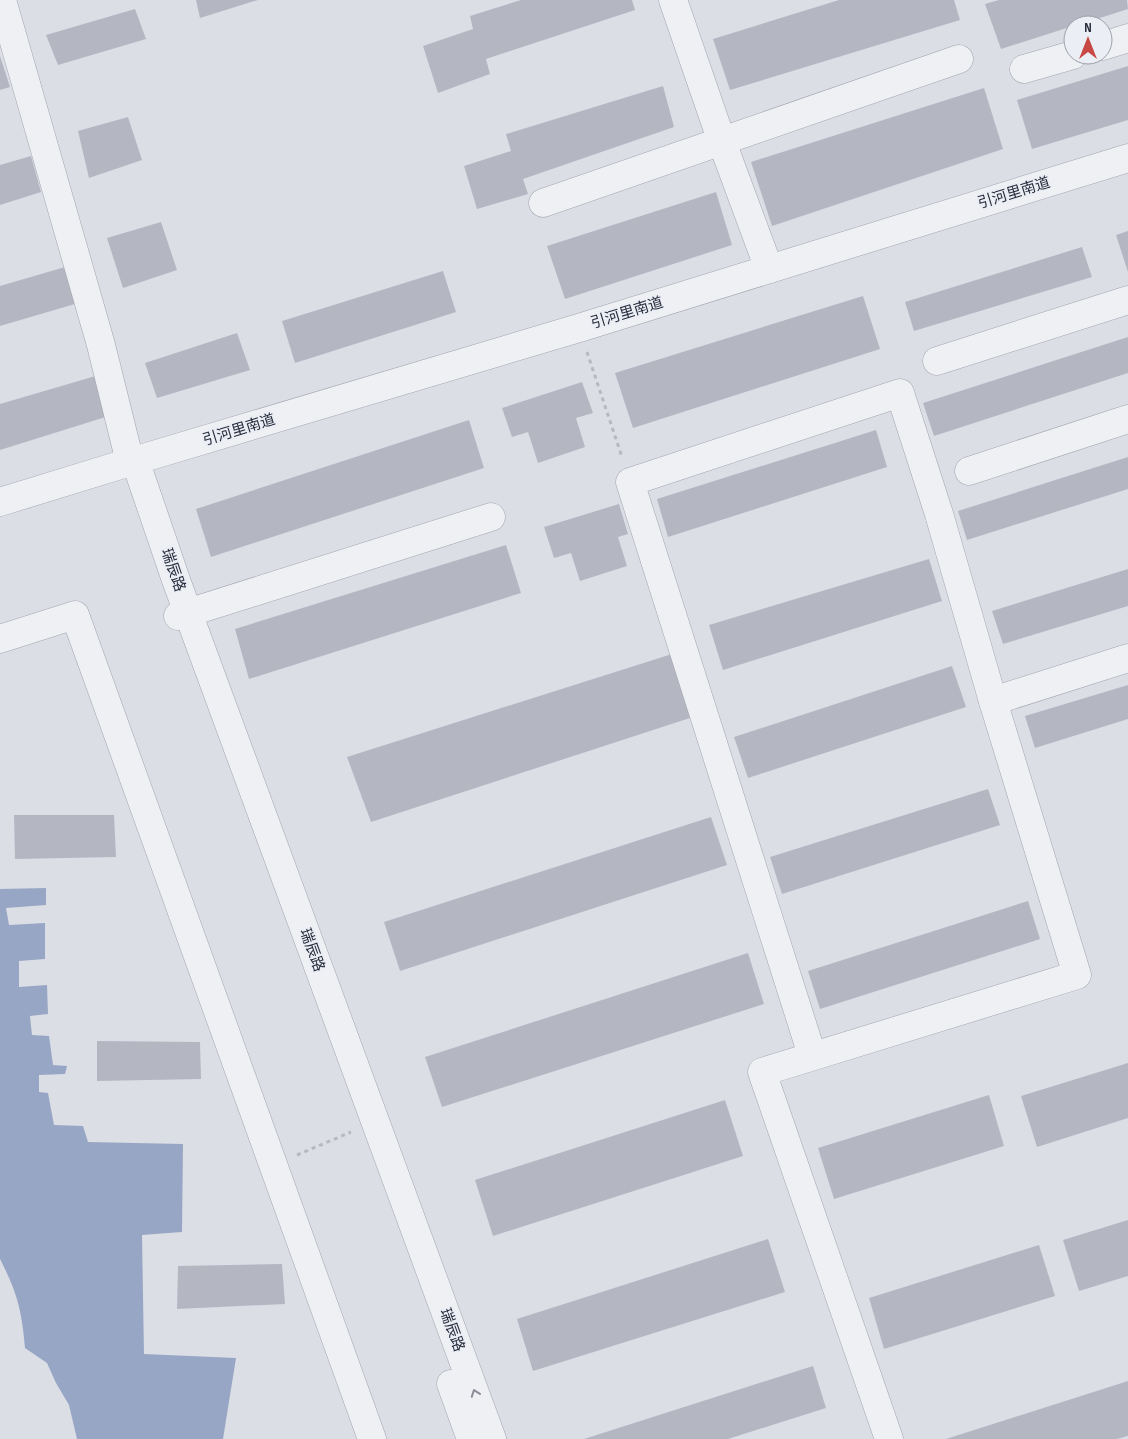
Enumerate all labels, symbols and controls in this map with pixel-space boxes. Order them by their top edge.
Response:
north arrow [1063,15,1113,65]
text: N [1084,19,1092,36]
street label: 引河里南道 [975,173,1053,213]
street label: 引河里南道 [588,293,666,333]
street label: 引河里南道 [200,410,278,450]
street label: 瑞辰路 [157,546,189,594]
street label: 瑞辰路 [295,926,329,974]
street label: 瑞辰路 [435,1306,469,1354]
one-way arrow [471,1389,481,1398]

